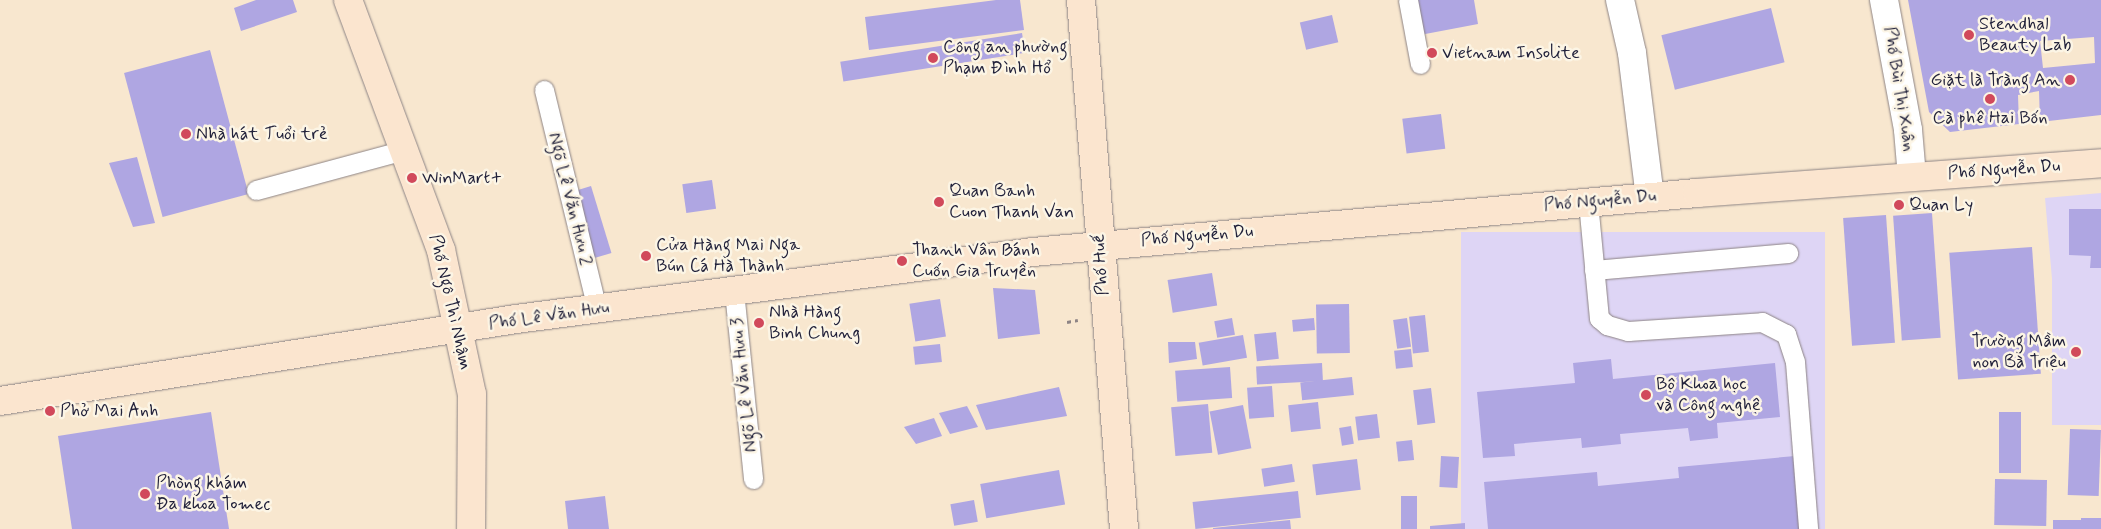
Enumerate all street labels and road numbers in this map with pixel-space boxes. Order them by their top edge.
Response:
street label: Phố Bùi Thị Xuân [1878,25,1920,153]
street label: Ngõ Lê Văn Hưu 2 [543,130,597,268]
street label: Phố Nguyễn Du [1947,155,2061,185]
street label: Phố Nguyễn Du [1543,185,1657,217]
street label: Phố Nguyễn Du [1140,220,1254,252]
street label: Phố Ngô Thì Nhậm [424,232,476,372]
street label: Phố Huế [1088,234,1114,296]
street label: Phố Lê Văn Hưu [487,297,611,335]
street label: Ngõ Lê Văn Hưu 3 [726,316,762,454]

